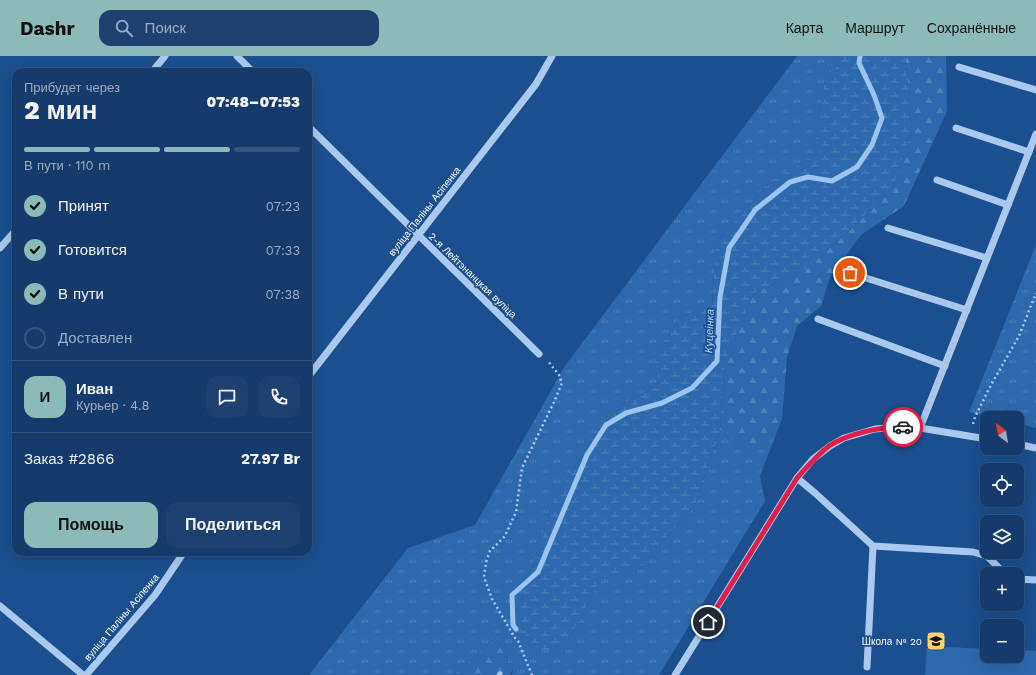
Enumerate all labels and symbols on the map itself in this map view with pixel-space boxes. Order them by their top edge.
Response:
street label: вуліца Паліны Асіпенка [386,164,463,258]
street label: 2-я Лейтэнанцкая вуліца [427,231,519,320]
pin [833,256,867,290]
water label: Куцеінка [702,309,717,353]
courier [883,407,923,447]
north arrow [980,411,1024,455]
street label: вуліца Паліны Асіпенка [82,571,161,663]
pin [691,605,725,639]
school or university icon: Школа № 20 [925,630,947,652]
place label: Школа № 20 [862,636,922,647]

